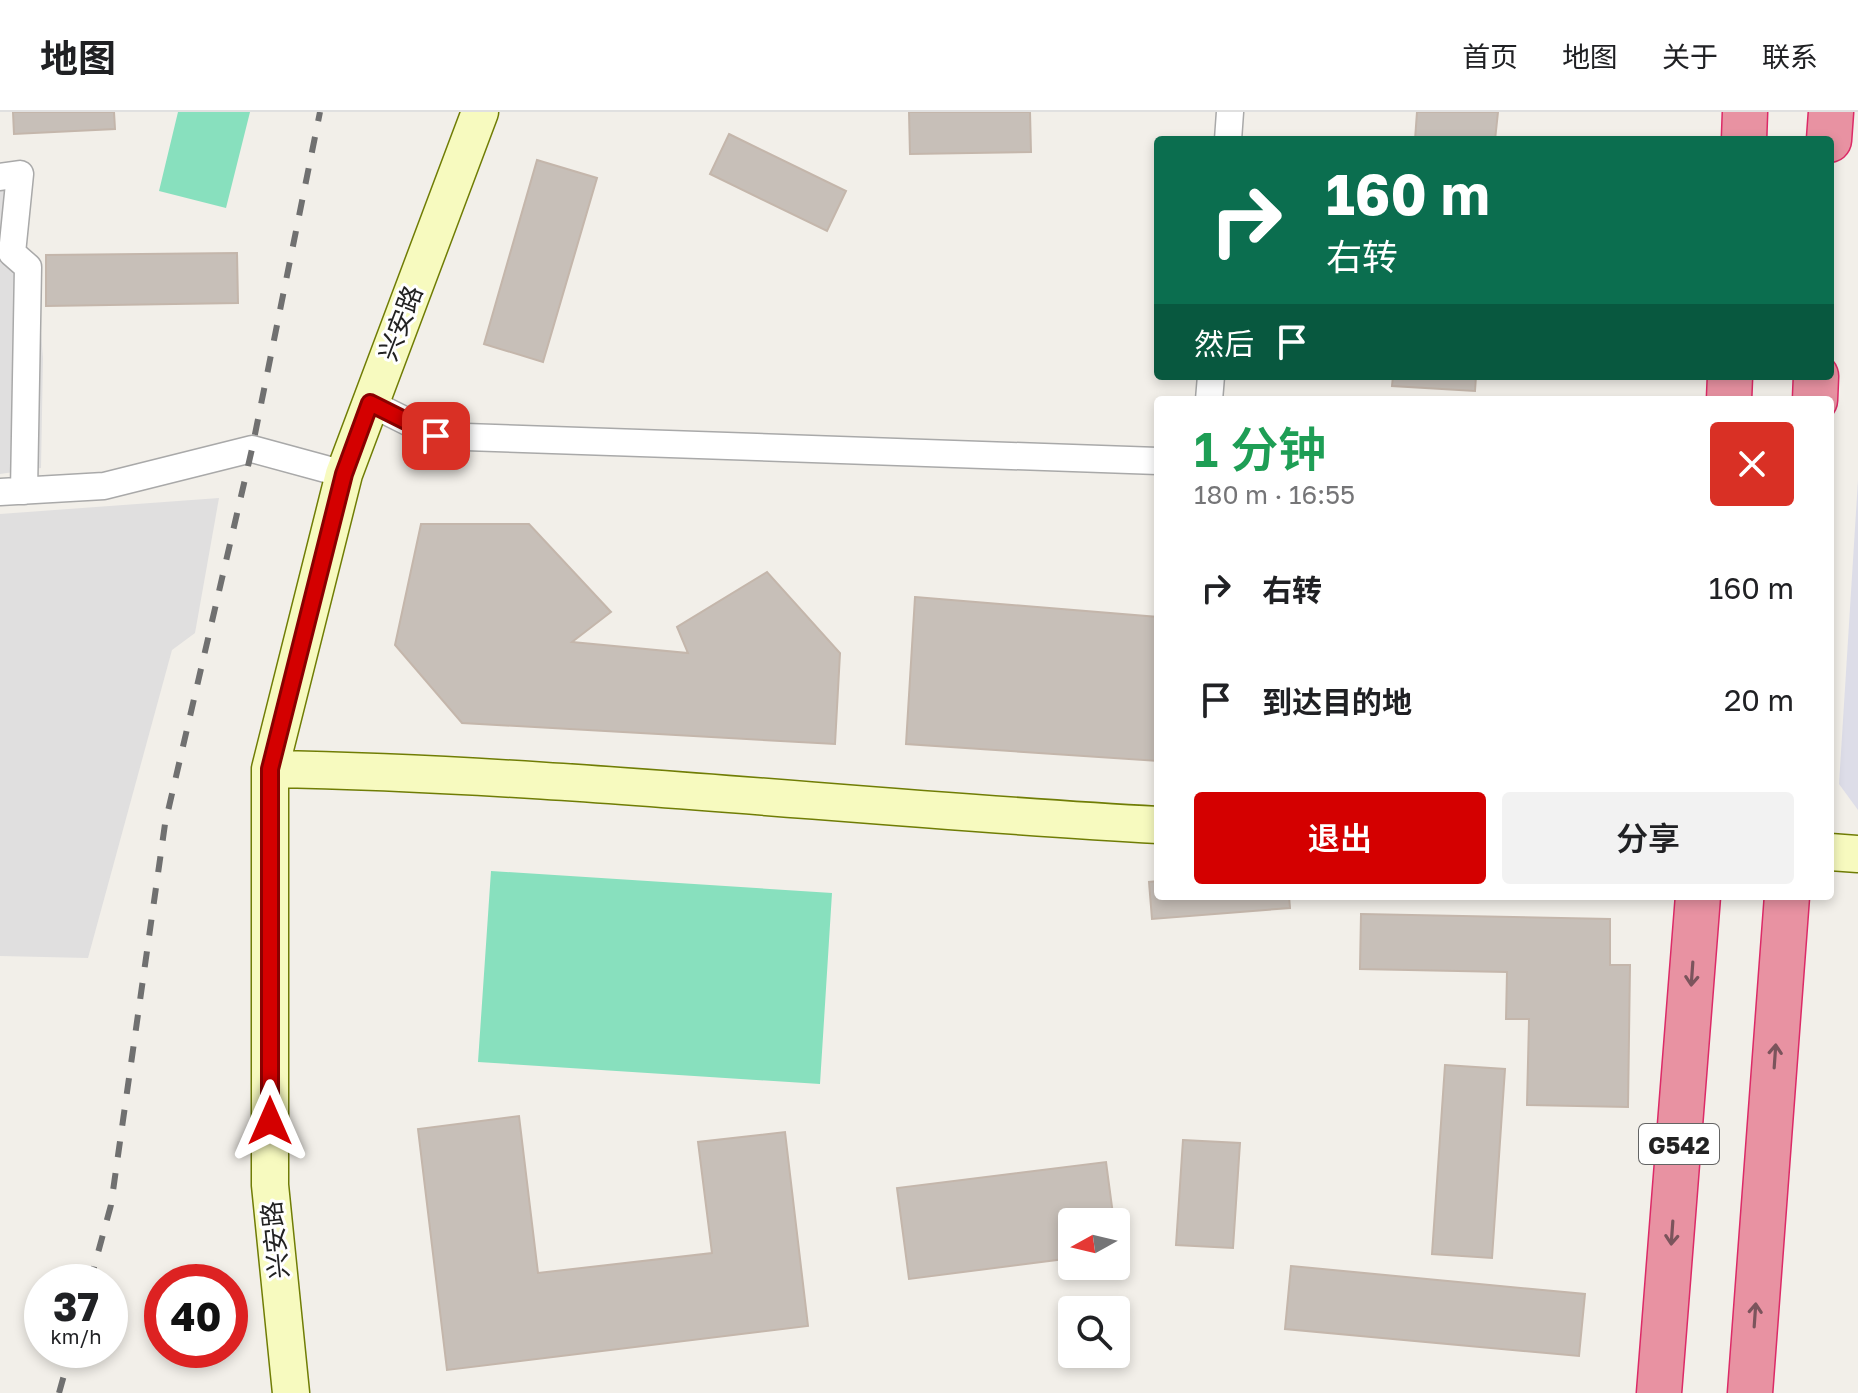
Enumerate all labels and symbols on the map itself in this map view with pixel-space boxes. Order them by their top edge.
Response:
street label: 兴安路 [372,281,428,365]
pin [402,402,470,470]
one-way arrow [1684,960,1699,987]
one-way arrow [1768,1043,1783,1070]
position arrow [228,1079,312,1163]
road number: G542 [1639,1124,1719,1164]
street label: 兴安路 [256,1200,294,1280]
north arrow [1058,1208,1130,1280]
one-way arrow [1664,1219,1679,1246]
speed limit sign: 40 [144,1264,248,1368]
one-way arrow [1748,1302,1763,1329]

